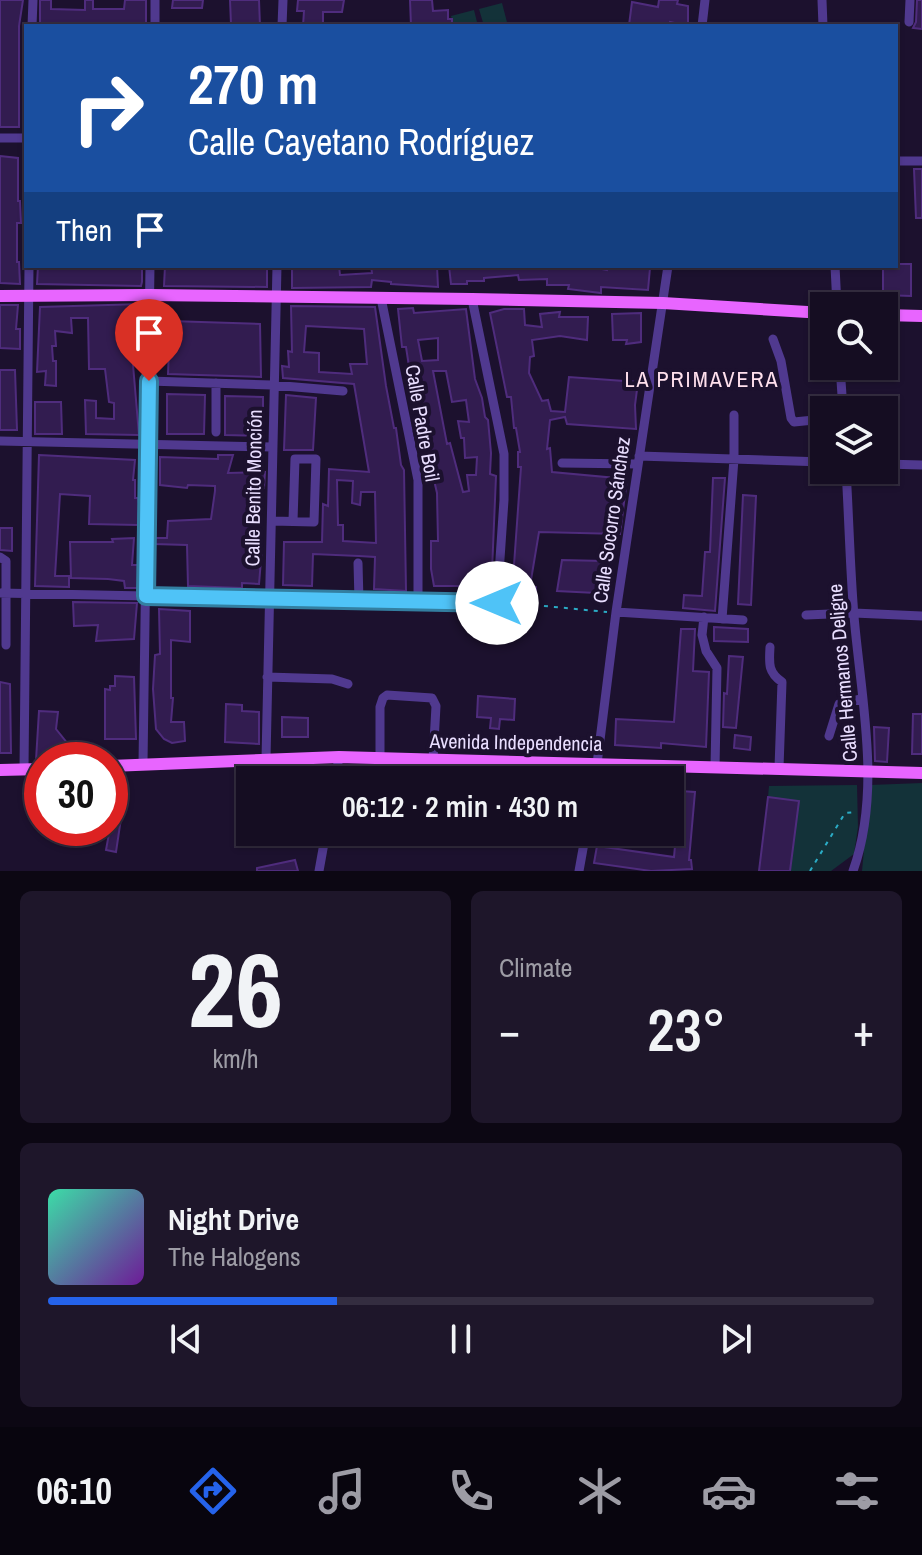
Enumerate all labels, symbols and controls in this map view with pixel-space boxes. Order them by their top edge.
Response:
text: 270 m [188,46,318,121]
icon: right [56,56,160,160]
text: Calle Cayetano Rodríguez [188,118,534,166]
icon: arrive [128,208,172,252]
text: Then [56,210,112,250]
map controls [810,292,898,484]
button: search [810,292,898,380]
pin [115,299,183,381]
icon: arrive [127,311,171,355]
street label: Calle Padre Boil [399,362,447,484]
district label: LA PRIMAVERA [624,364,780,394]
button: layers [810,396,898,484]
street label: Calle Benito Monción [238,409,268,567]
street label: Calle Socorro Sánchez [586,435,636,605]
position arrow [455,561,539,645]
street label: Calle Hermanos Deligne [821,583,863,763]
street label: Avenida Independencia [428,727,603,757]
speed limit sign: 30 [24,742,128,846]
text: 06:12 · 2 min · 430 m [342,786,578,826]
text: 26 [188,919,283,1059]
text: Climate [499,950,572,985]
text: 23° [647,989,726,1070]
text: − [499,1000,520,1060]
text: + [853,1000,874,1060]
text: km/h [212,1041,259,1076]
text: Night Drive [168,1199,299,1239]
text: The Halogens [168,1239,301,1274]
icon: previous [164,1317,208,1361]
icon: pause [439,1317,483,1361]
icon: next [714,1317,758,1361]
icon: directions [185,1463,241,1519]
icon: music [314,1463,370,1519]
icon: phone [443,1463,499,1519]
icon: climate [572,1463,628,1519]
icon: car [701,1463,757,1519]
icon: filters [829,1463,885,1519]
text: 06:10 [36,1467,112,1515]

